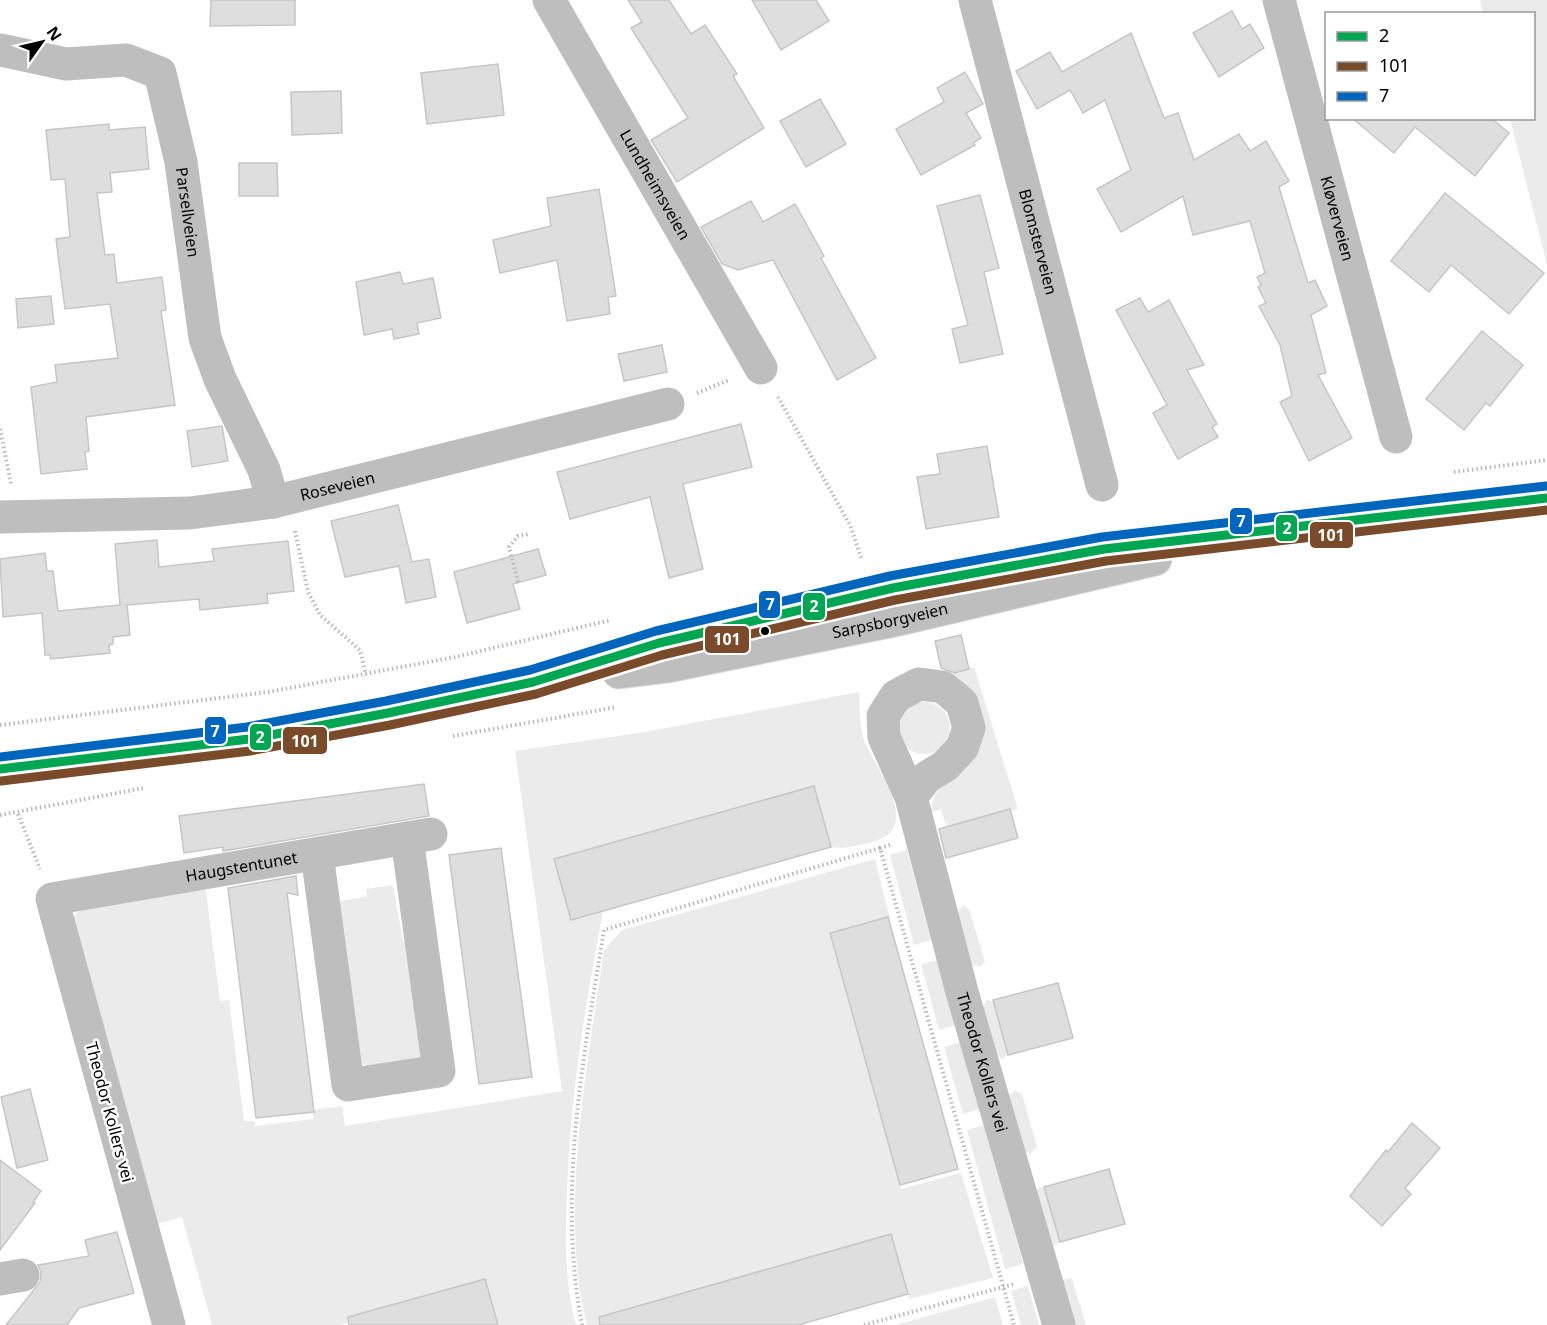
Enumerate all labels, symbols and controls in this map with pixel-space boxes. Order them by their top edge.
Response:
north arrow [12,12,72,72]
legend [1325,12,1535,120]
text: N [42,22,67,45]
text: 2 [1379,23,1389,47]
text: 101 [1379,53,1410,77]
text: 7 [1379,83,1389,107]
street label: Lundheimsveien [615,125,696,244]
street label: Parsellveien [171,166,205,258]
street label: Kløverveien [1316,173,1359,263]
street label: Blomsterveien [1014,187,1063,297]
street label: Roseveien [298,466,377,506]
line badge: 7 [1229,507,1253,535]
text: 7 [1236,510,1246,532]
line badge: 2 [1275,514,1298,542]
text: 2 [1282,517,1292,539]
line badge: 101 [1309,521,1354,549]
text: 101 [1317,524,1345,546]
line badge: 7 [758,590,781,619]
line badge: 2 [802,592,826,621]
text: 7 [765,593,775,615]
text: 2 [809,595,819,617]
street label: Sarpsborgveien [830,597,950,643]
line badge: 101 [704,625,750,654]
unlabelled marker [759,625,771,637]
text: 101 [713,628,741,650]
line badge: 7 [204,716,227,745]
text: 7 [210,720,220,742]
line badge: 2 [249,723,272,751]
text: 2 [255,726,265,748]
line badge: 101 [282,726,328,755]
text: 101 [291,730,319,752]
street label: Haugstentunet [184,846,299,887]
street label: Theodor Kollers vei [952,990,1013,1135]
street label: Theodor Kollers vei [81,1039,139,1185]

